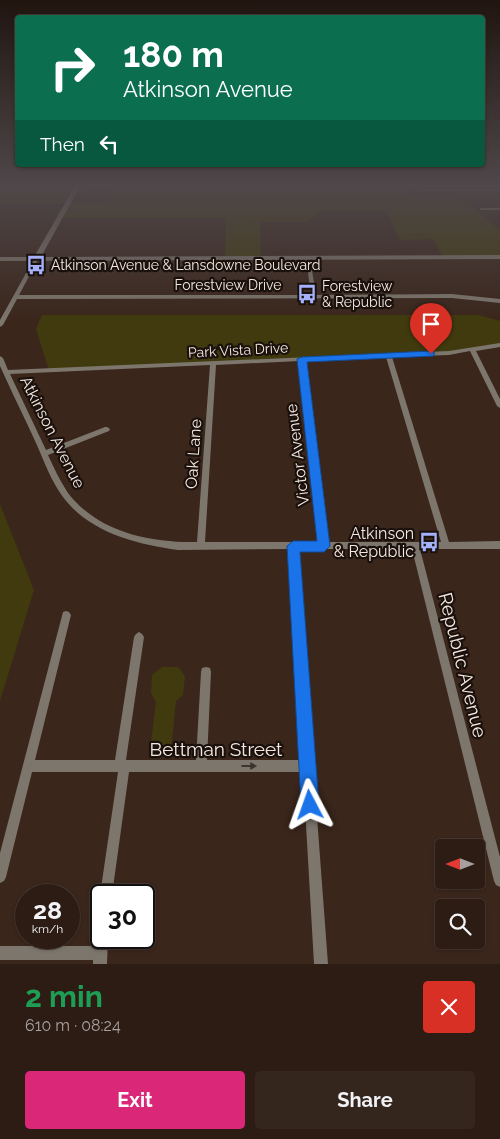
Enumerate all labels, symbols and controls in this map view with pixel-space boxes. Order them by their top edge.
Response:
text: 180 m [123,34,224,75]
icon: right [40,35,105,100]
text: Atkinson Avenue [123,76,293,102]
icon: left [95,130,123,158]
text: Then [40,133,85,155]
bus stop icon: Atkinson Avenue & Lansdowne Boulevard [25,254,47,276]
place label: Atkinson Avenue & Lansdowne Boulevard [51,257,320,273]
street label: Forestview Drive [175,277,281,293]
place label: Forestview & Republic [322,278,393,310]
bus stop icon: Forestview & Republic [296,283,318,305]
pin [410,303,452,354]
icon: arrive [417,310,445,338]
street label: Park Vista Drive [187,339,289,361]
street label: Atkinson Avenue [16,373,89,492]
street label: Victor Avenue [282,403,313,507]
street label: Oak Lane [182,418,205,490]
place label: Atkinson & Republic [334,524,414,561]
bus stop icon: Atkinson & Republic [418,531,440,553]
street label: Republic Avenue [434,590,492,740]
street label: Bettman Street [150,738,283,760]
one-way arrow [242,762,258,770]
position arrow [283,778,335,830]
north arrow [435,839,485,889]
map controls [435,839,485,949]
speed limit sign: 30 [90,884,155,949]
text: 28 [33,895,62,925]
button: search [435,899,485,949]
text: km/h [32,922,63,936]
text: 2 min [25,979,103,1014]
button: close [423,981,475,1033]
text: 610 m · 08:24 [25,1016,121,1035]
button: Exit [25,1071,245,1129]
button: Share [255,1071,475,1129]

